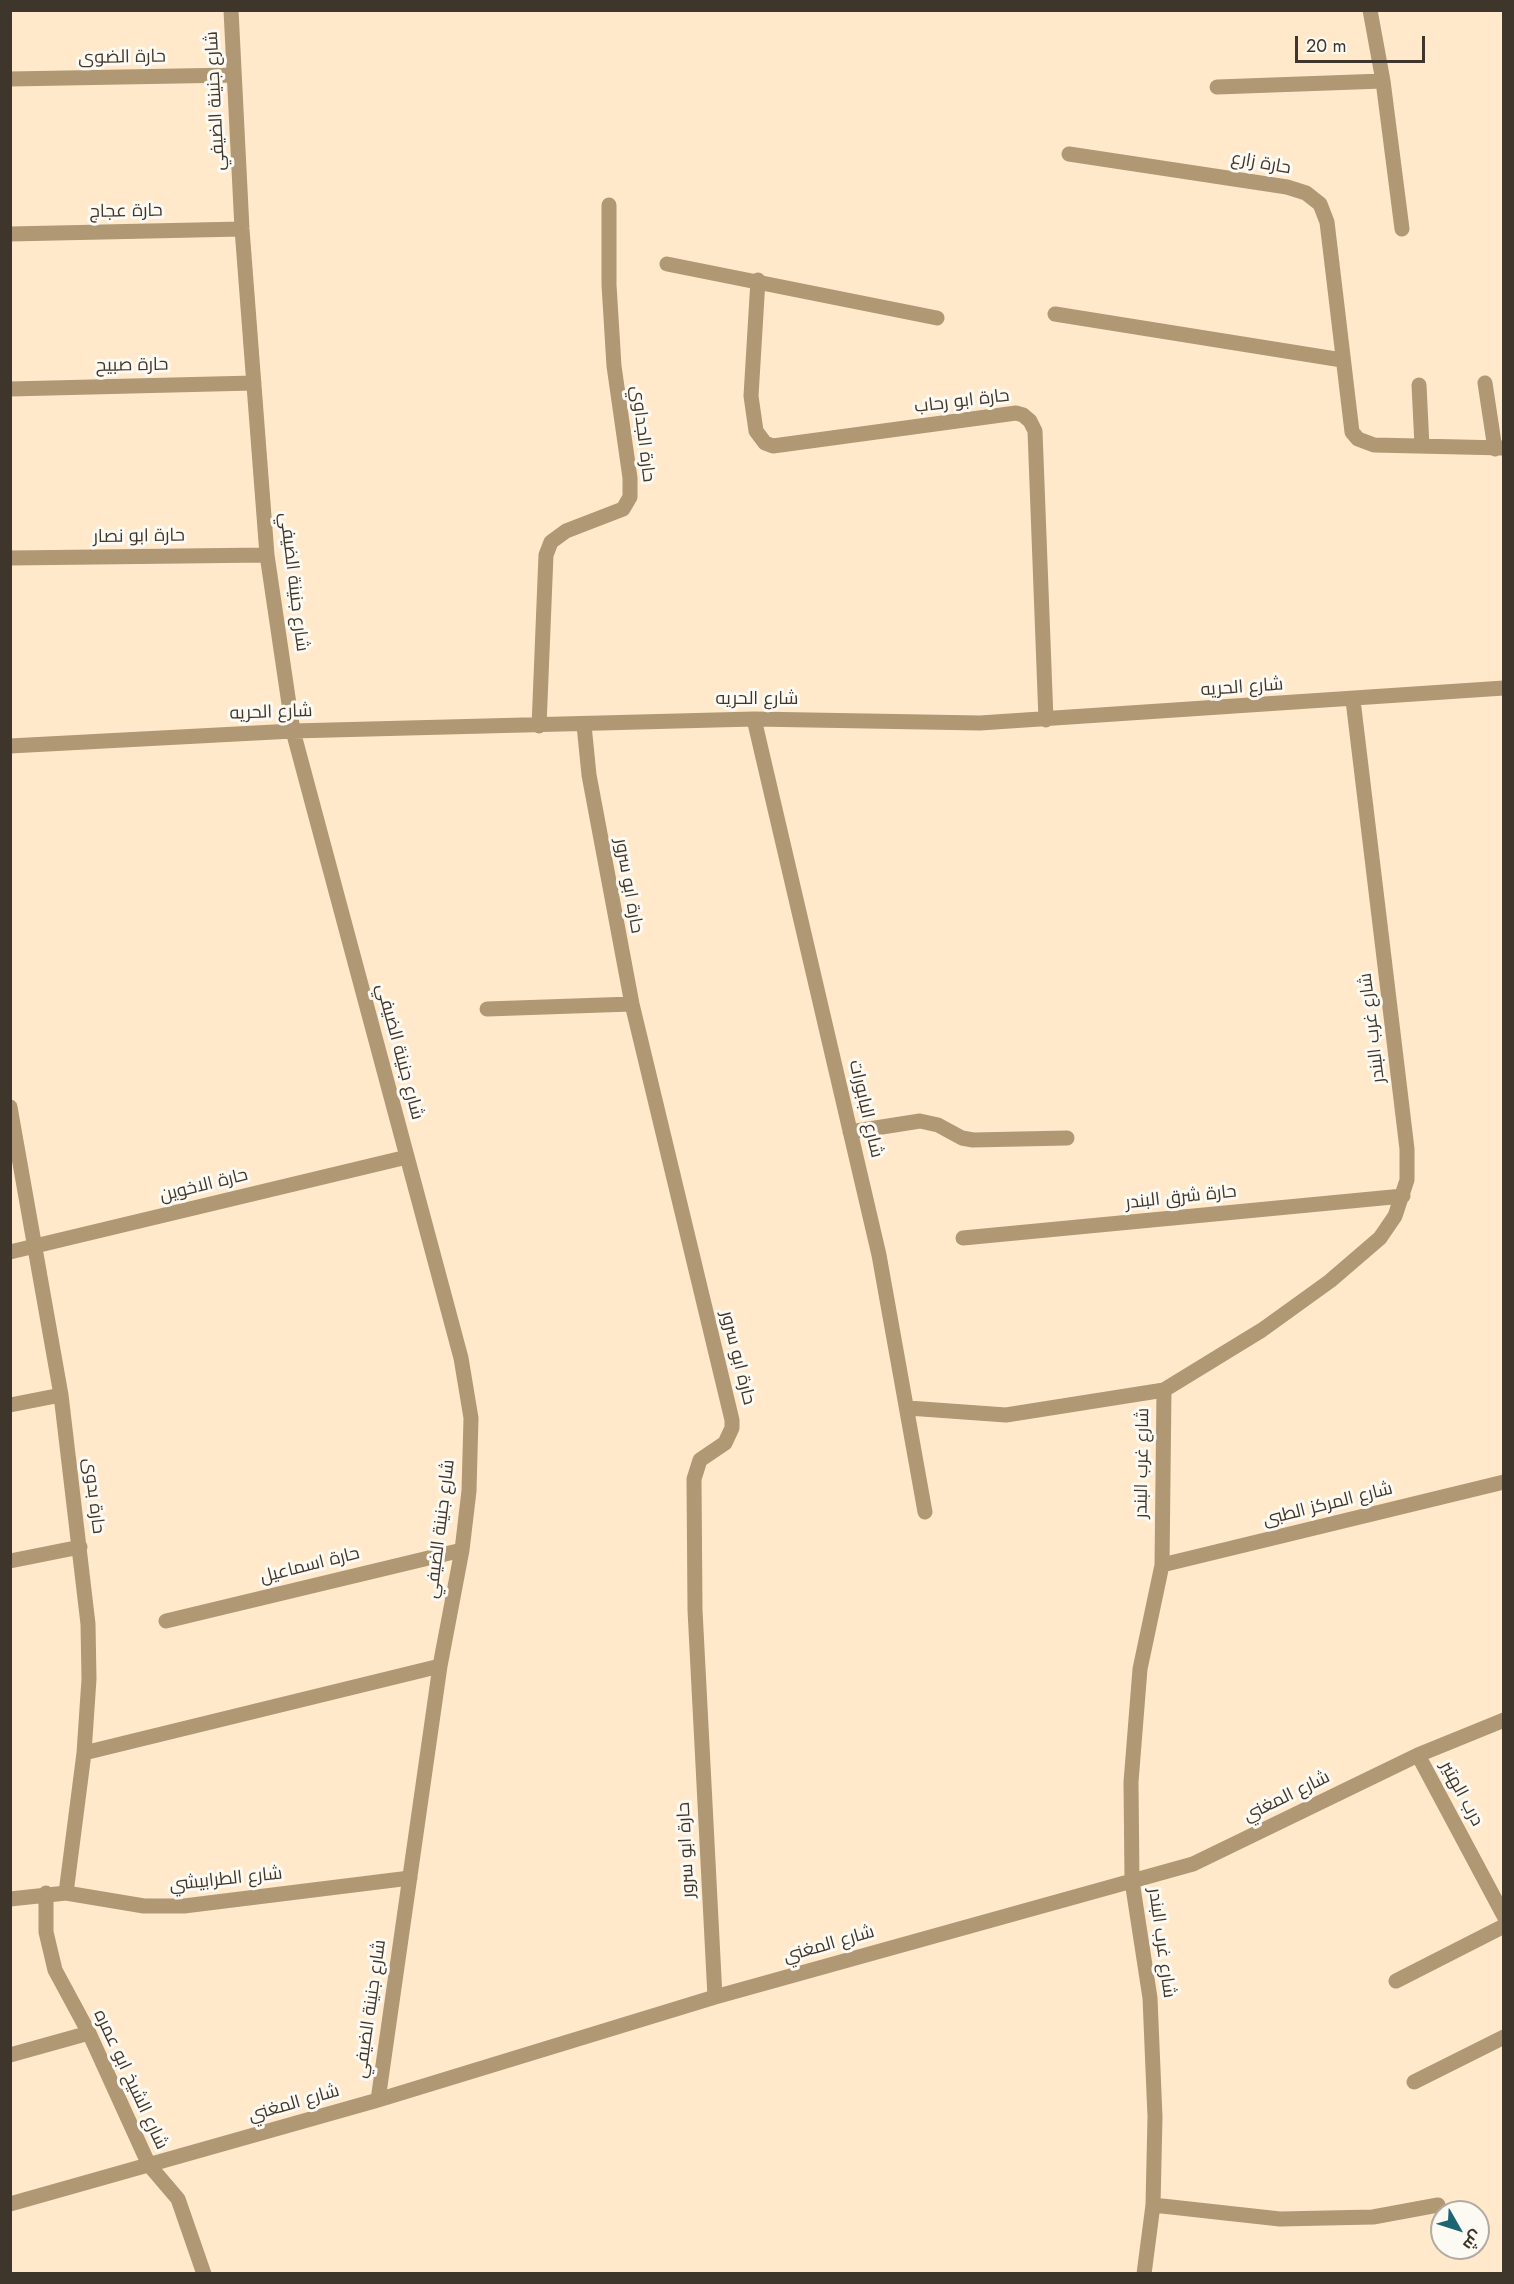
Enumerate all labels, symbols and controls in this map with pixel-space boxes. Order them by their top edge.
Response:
scale bar [1298,24,1428,62]
street label: شارع جنينة الضيفي [202,31,230,171]
text: 20 m [1306,33,1346,59]
street label: حارة الضوى [78,46,166,70]
street label: حارة زارع [1229,148,1293,180]
street label: حارة عجاج [89,201,163,223]
street label: حارة صبيح [96,355,168,377]
street label: حارة الجداوي [625,385,659,483]
street label: حارة ابو رحاب [913,385,1011,419]
street label: شارع جنينة الضيفي [274,511,312,653]
street label: حارة ابو نصار [93,525,185,549]
street label: شارع الحريه [1200,674,1284,702]
street label: شارع الحريه [716,689,798,711]
street label: شارع الحريه [229,701,313,725]
street label: حارة ابو سرور [609,837,647,935]
street label: شارع غرب البندر [1356,972,1390,1084]
street label: شارع جنينة الضيفي [370,982,428,1122]
street label: شارع البابورات [843,1058,887,1160]
street label: حارة الاخوين [158,1165,250,1207]
street label: حارة شرق البندر [1124,1181,1238,1215]
street label: حارة ابو سرور [715,1309,759,1407]
street label: شارع غرب البندر [1131,1407,1155,1519]
street label: حارة بدوى [78,1457,108,1535]
street label: شارع جنينة الضيفي [422,1458,460,1600]
street label: شارع المركز الطبى [1261,1478,1395,1532]
street label: حارة اسماعيل [258,1543,362,1589]
street label: درب الهتير [1435,1758,1487,1830]
street label: شارع المغني [1240,1767,1334,1827]
street label: حارة ابو سرور [674,1802,700,1898]
street label: شارع الطرابيشي [168,1863,284,1897]
street label: شارع غرب البندر [1143,1887,1179,1999]
street label: شارع المغني [781,1922,877,1968]
street label: شارع جنينة الضيفي [351,1938,391,2080]
street label: شارع الشيخ ابو عمره [88,2007,172,2153]
street label: شارع المغني [246,2081,342,2127]
north arrow [1430,2200,1490,2260]
text: ش [1457,2225,1488,2256]

